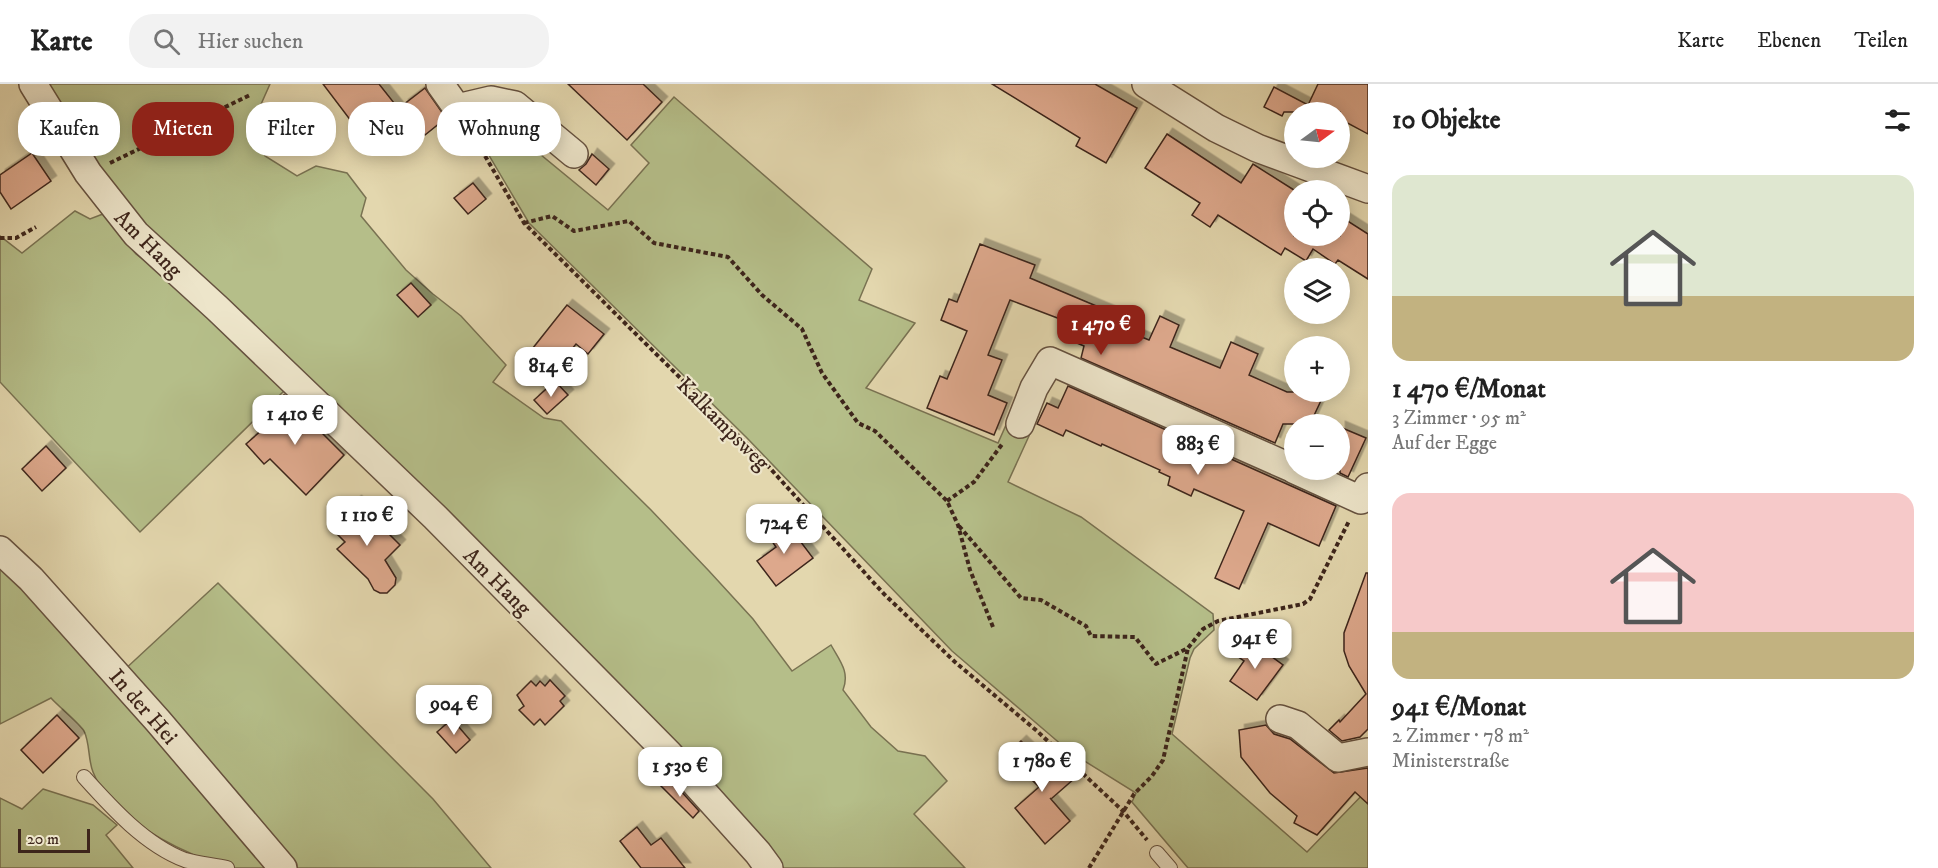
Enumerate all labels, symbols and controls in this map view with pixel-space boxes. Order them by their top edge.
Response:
search box [129,14,549,68]
text: Karte [30,24,93,59]
icon: search [150,25,183,58]
text: Hier suchen [198,28,303,55]
text: Karte [1677,28,1724,54]
text: Ebenen [1757,28,1821,54]
text: Teilen [1854,28,1908,54]
chip: Kaufen [18,102,120,156]
chip: Mieten [132,102,234,156]
chip: Filter [246,102,336,156]
chip: Neu [348,102,425,156]
chip: Wohnung [437,102,561,156]
north arrow [1284,102,1350,168]
map controls [1284,102,1350,480]
text: 10 Objekte [1392,104,1501,137]
icon: filters [1881,104,1914,137]
button: locate [1284,180,1350,246]
street label: Am Hang [108,204,188,284]
icon: home [1599,214,1707,322]
button: layers [1284,258,1350,324]
pin: 1 470 € [1046,305,1156,356]
text: 1 470 € [1071,312,1131,337]
button: + [1284,336,1350,402]
pin: 814 € [509,347,593,398]
text: 814 € [529,354,573,379]
street label: Kalkampsweg [671,372,775,476]
text: 1 470 €/Monat [1392,373,1546,406]
pin: 1 410 € [240,395,350,446]
text: 1 410 € [266,402,324,427]
text: 3 Zimmer · 95 m² [1392,406,1526,431]
button: − [1284,414,1350,480]
pin: 883 € [1156,425,1240,476]
text: Auf der Egge [1392,431,1497,456]
text: 883 € [1176,432,1220,457]
pin: 1 110 € [312,496,422,547]
text: 1 110 € [340,503,394,528]
pin: 724 € [742,504,826,555]
text: 724 € [760,511,808,536]
icon: home [1599,532,1707,640]
street label: Am Hang [457,542,537,622]
pin: 941 € [1213,619,1297,670]
text: 941 € [1233,626,1277,651]
street label: In der Hei [103,664,183,750]
pin: 904 € [412,685,496,736]
text: 941 €/Monat [1392,691,1526,724]
text: 904 € [430,692,478,717]
text: 2 Zimmer · 78 m² [1392,724,1529,749]
pin: 1 780 € [987,742,1097,793]
pin: 1 530 € [625,747,735,798]
text: 1 780 € [1013,749,1071,774]
text: Ministerstraße [1392,749,1509,774]
text: 1 530 € [652,754,708,779]
scale bar [18,826,90,854]
text: 20 m [27,829,59,849]

